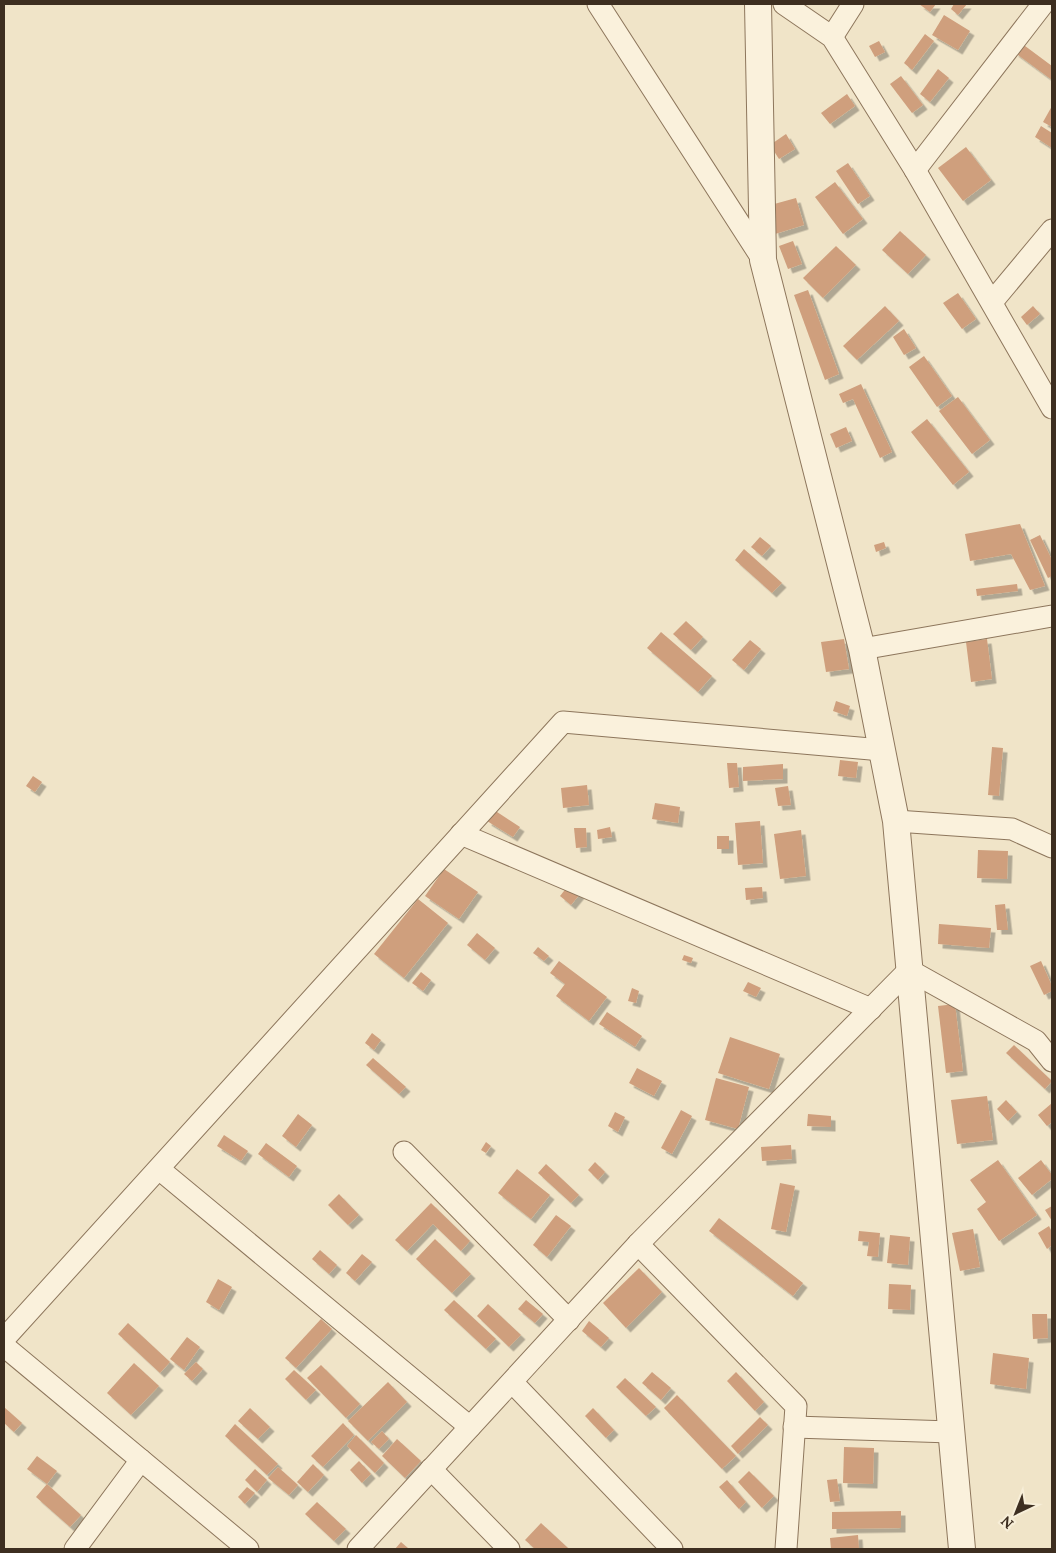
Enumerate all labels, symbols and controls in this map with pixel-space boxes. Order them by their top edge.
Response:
north arrow [991,1488,1041,1538]
text: N [997,1512,1017,1533]

